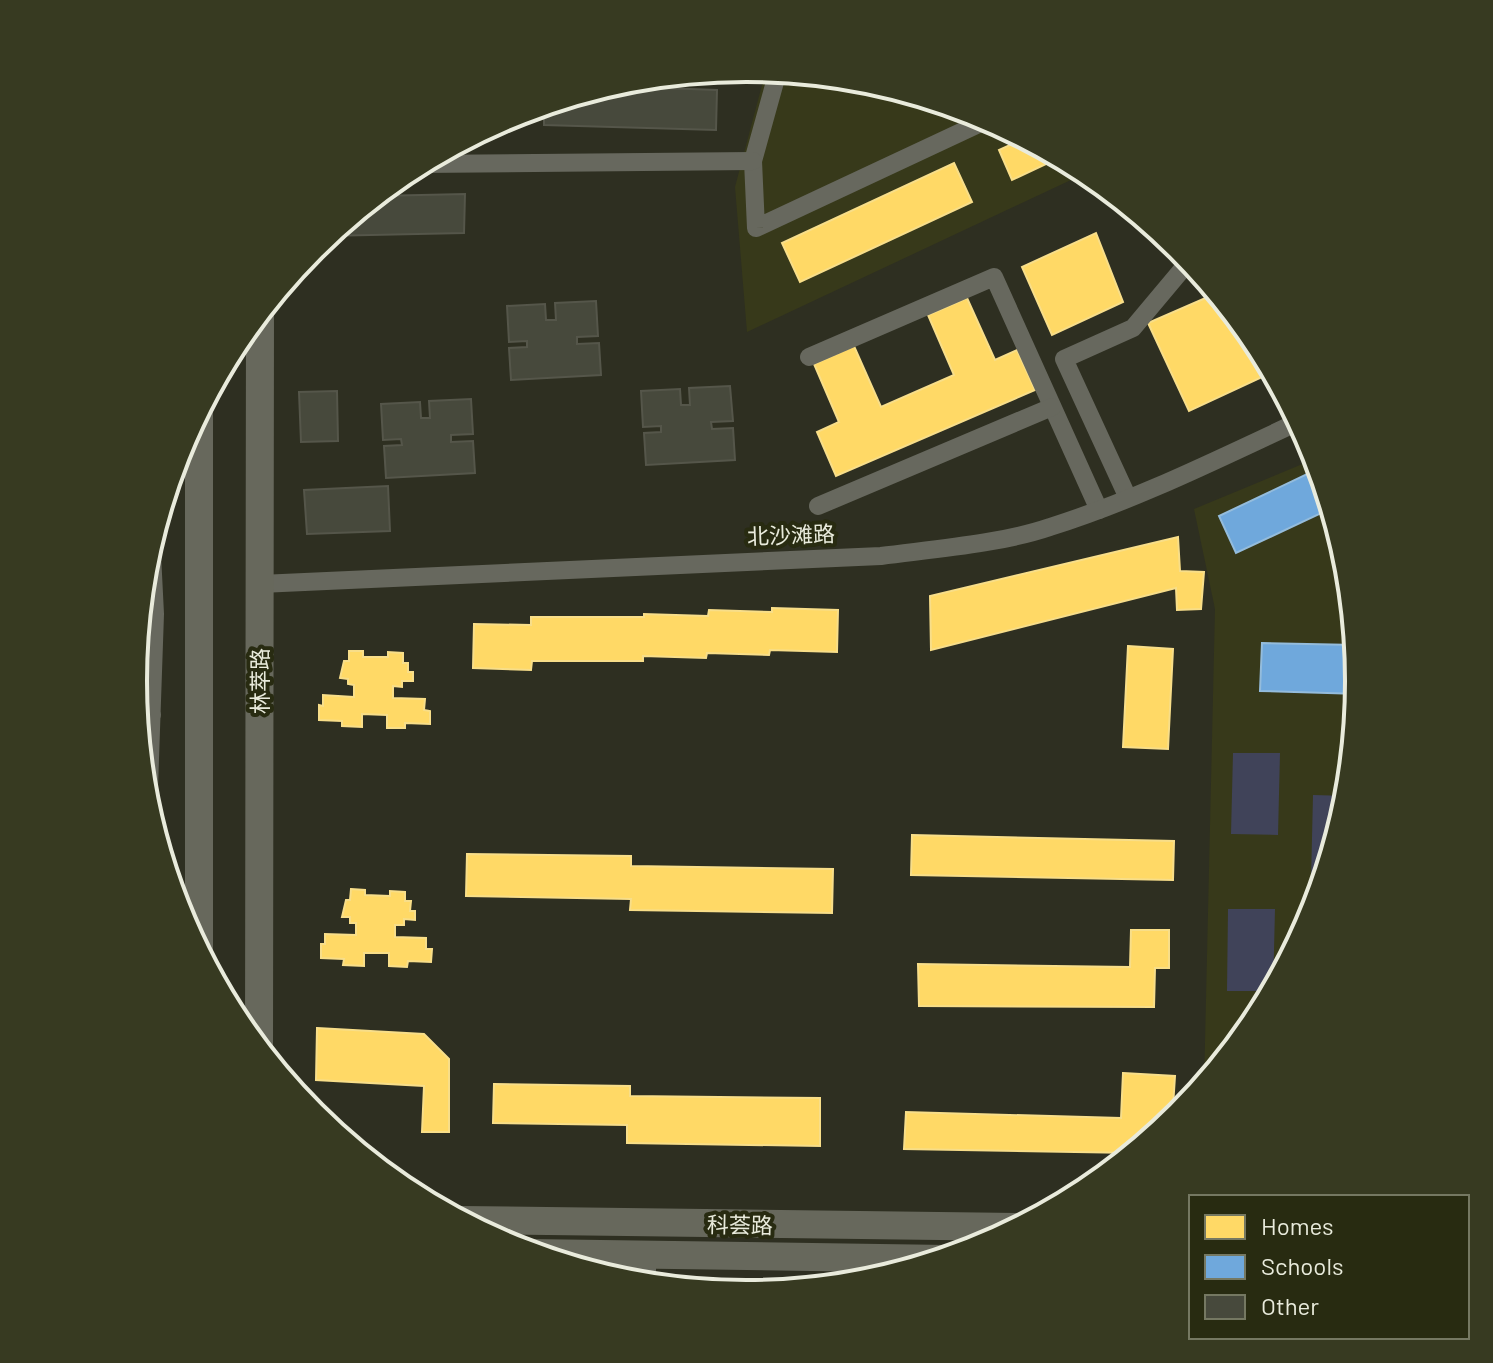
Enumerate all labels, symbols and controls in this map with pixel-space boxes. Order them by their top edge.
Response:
street label: 北沙滩路 [747,519,835,549]
street label: 林萃路 [246,648,272,714]
legend [1189,1195,1469,1339]
street label: 科荟路 [707,1210,773,1238]
text: Homes [1261,1211,1334,1240]
text: Schools [1261,1251,1344,1280]
text: Other [1261,1291,1319,1320]

